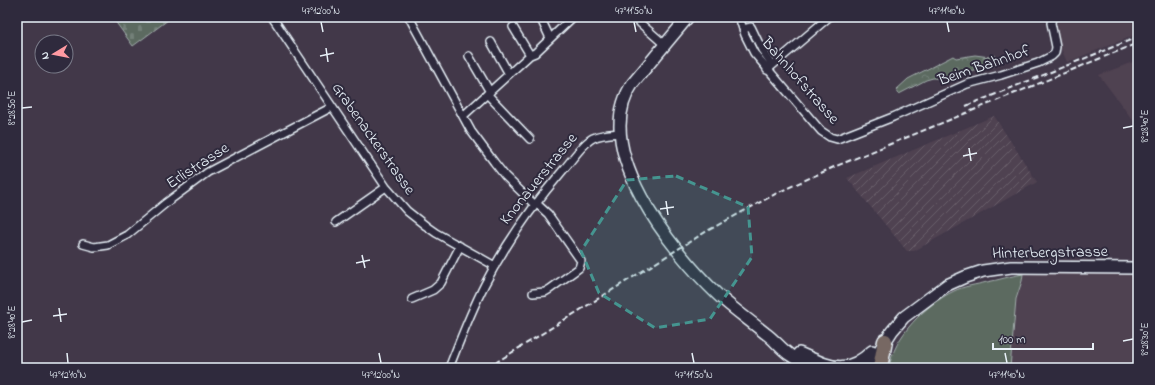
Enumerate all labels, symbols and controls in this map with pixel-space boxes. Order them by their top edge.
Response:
text: 47°12'00"N [302,4,340,19]
text: 47°11'50"N [615,4,653,19]
text: 47°11'40"N [929,4,965,19]
street label: Bahnhofstrasse [755,31,845,131]
north arrow [34,34,74,74]
street label: Beim Bahnhof [934,39,1034,93]
text: N [37,51,54,61]
street label: Grabenackerstrasse [325,78,421,201]
text: 8°28'50"E [5,91,20,125]
text: 8°28'40"E [1138,109,1153,143]
street label: Knonauerstrasse [494,127,584,230]
street label: Erlistrasse [162,136,235,195]
street label: Hinterbergstrasse [992,240,1109,266]
text: 8°28'40"E [5,305,20,339]
text: 8°28'30"E [1138,322,1153,356]
scale bar [993,325,1093,351]
text: 100 m [999,331,1026,349]
text: 47°12'10"N [50,368,87,383]
text: 47°12'00"N [362,368,400,383]
text: 47°11'50"N [675,368,713,383]
text: 47°11'40"N [989,368,1025,383]

